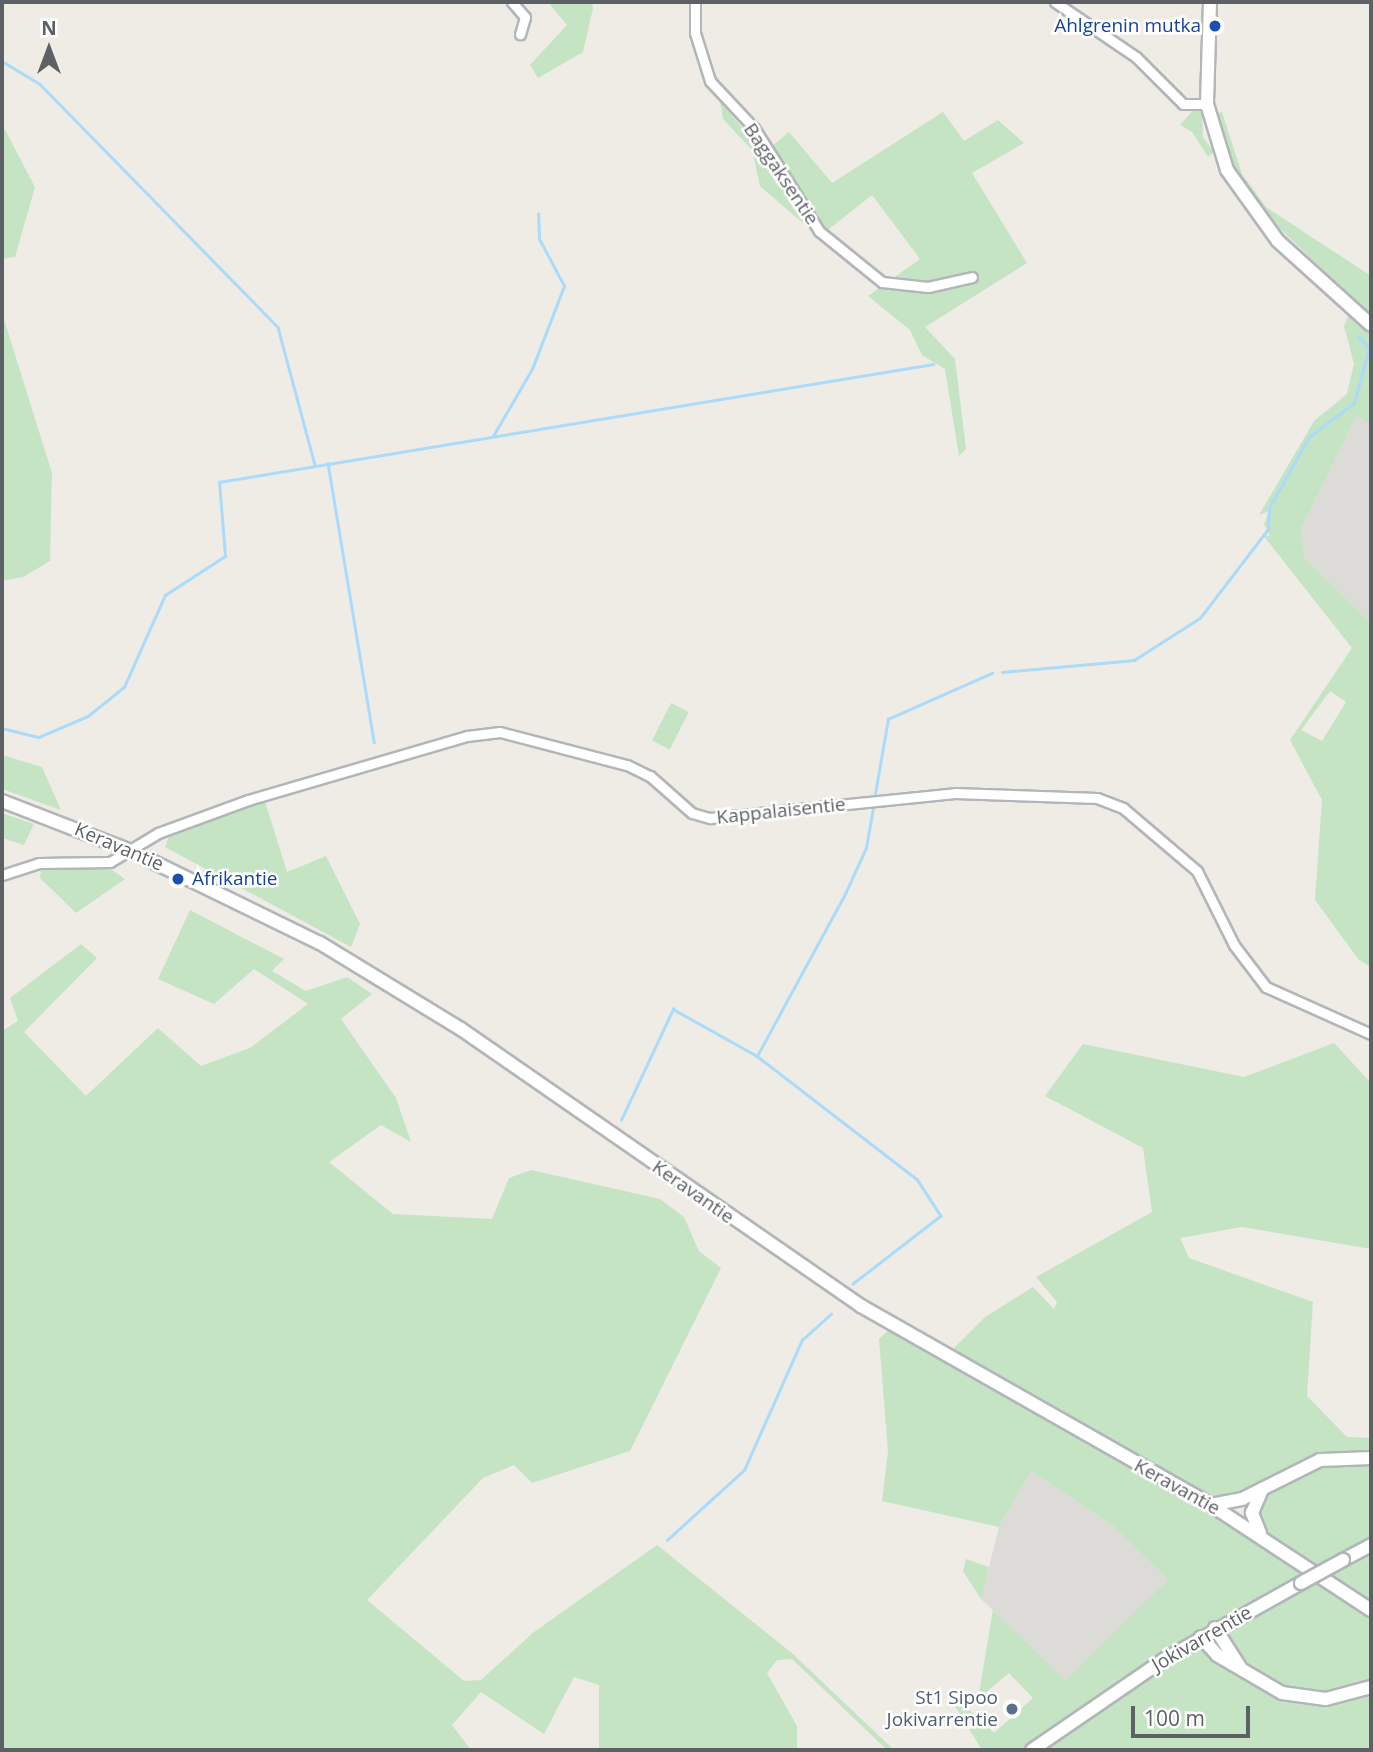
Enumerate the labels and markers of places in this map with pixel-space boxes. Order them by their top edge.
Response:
place label: Ahlgrenin mutka [1054,15,1201,37]
marker: Ahlgrenin mutka [1207,18,1223,34]
place label: Afrikantie [192,868,277,890]
marker: Afrikantie [170,871,186,887]
place label: St1 Sipoo Jokivarrentie [887,1687,998,1731]
marker: St1 Sipoo Jokivarrentie [1004,1701,1020,1717]

